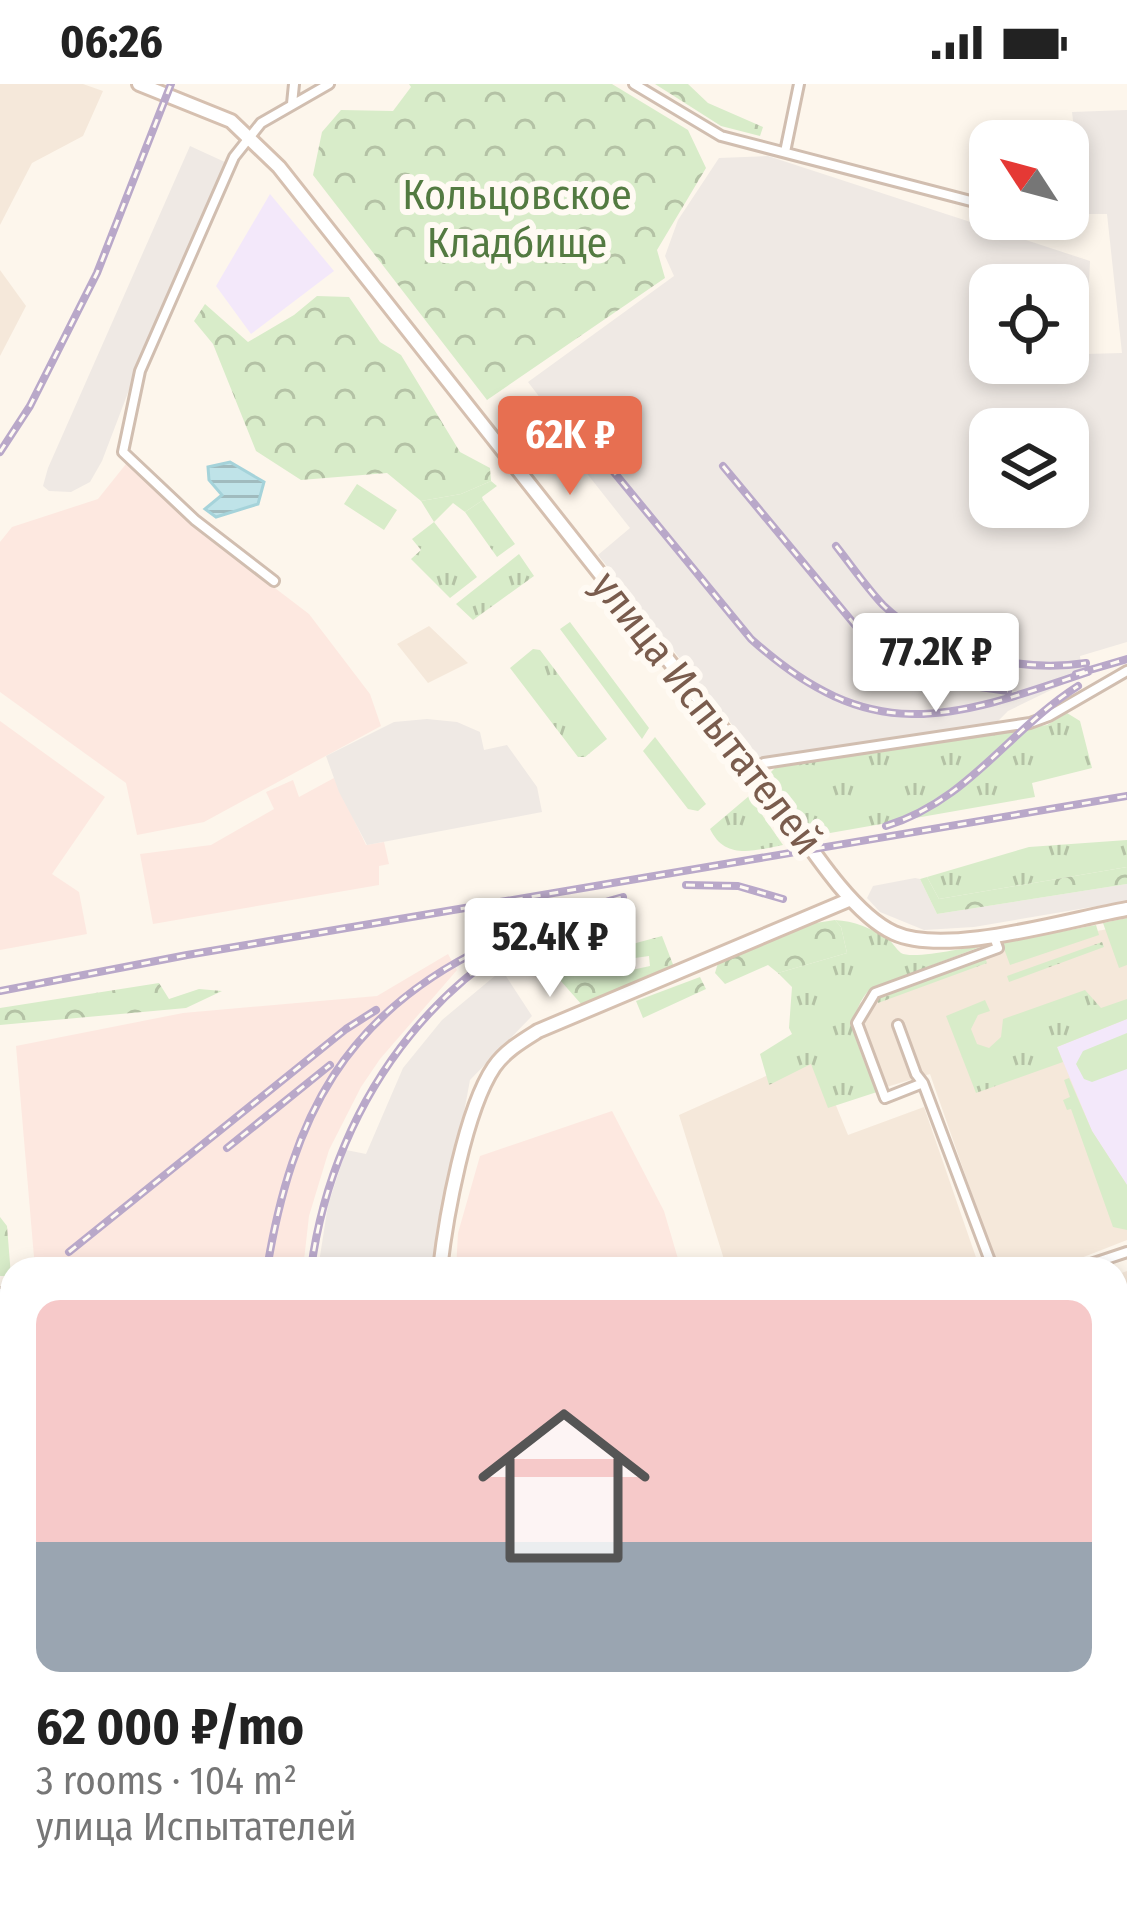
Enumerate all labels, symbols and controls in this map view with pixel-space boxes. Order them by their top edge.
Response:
text: 06:26 [60,15,163,69]
north arrow [969,120,1089,240]
map controls [969,120,1089,528]
park label: Кольцовское Кладбище [402,170,632,268]
button: locate [969,264,1089,384]
pin: 62K ₽ [486,396,654,498]
button: layers [969,408,1089,528]
text: 62K ₽ [525,412,615,458]
street label: улица Испытателей [581,562,833,864]
pin: 77.2K ₽ [825,613,1047,715]
text: 77.2K ₽ [880,629,992,675]
pin: 52.4K ₽ [439,898,661,1000]
text: 52.4K ₽ [492,914,608,960]
icon: home [456,1378,672,1594]
text: 62 000 ₽/mo [36,1696,304,1758]
text: 3 rooms · 104 m² [36,1758,297,1804]
text: улица Испытателей [36,1804,357,1850]

